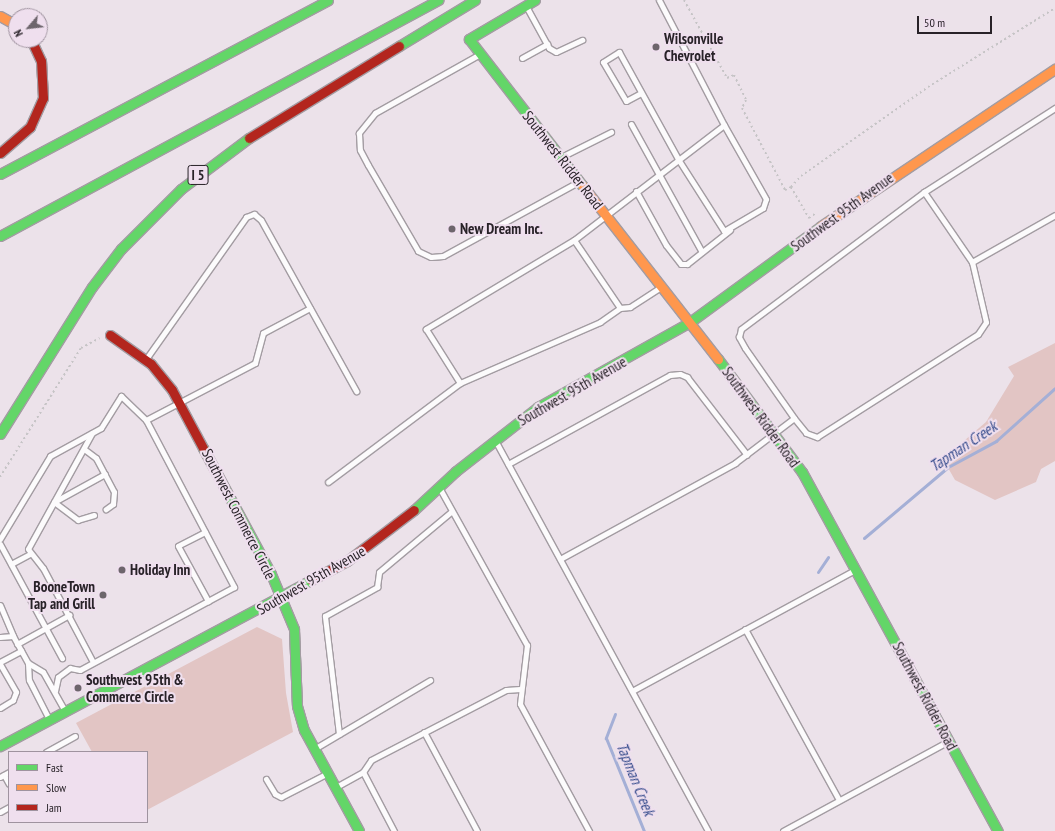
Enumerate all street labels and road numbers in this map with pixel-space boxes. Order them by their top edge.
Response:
street label: Southwest Ridder Road [519,107,607,213]
road number: I 5 [187,163,209,187]
street label: Southwest 95th Avenue [787,169,897,255]
street label: Southwest 95th Avenue [514,353,630,429]
street label: Southwest Ridder Road [718,363,804,471]
street label: Southwest Commerce Circle [198,446,280,582]
street label: Southwest 95th Avenue [253,542,369,618]
street label: Southwest Ridder Road [889,639,961,753]

